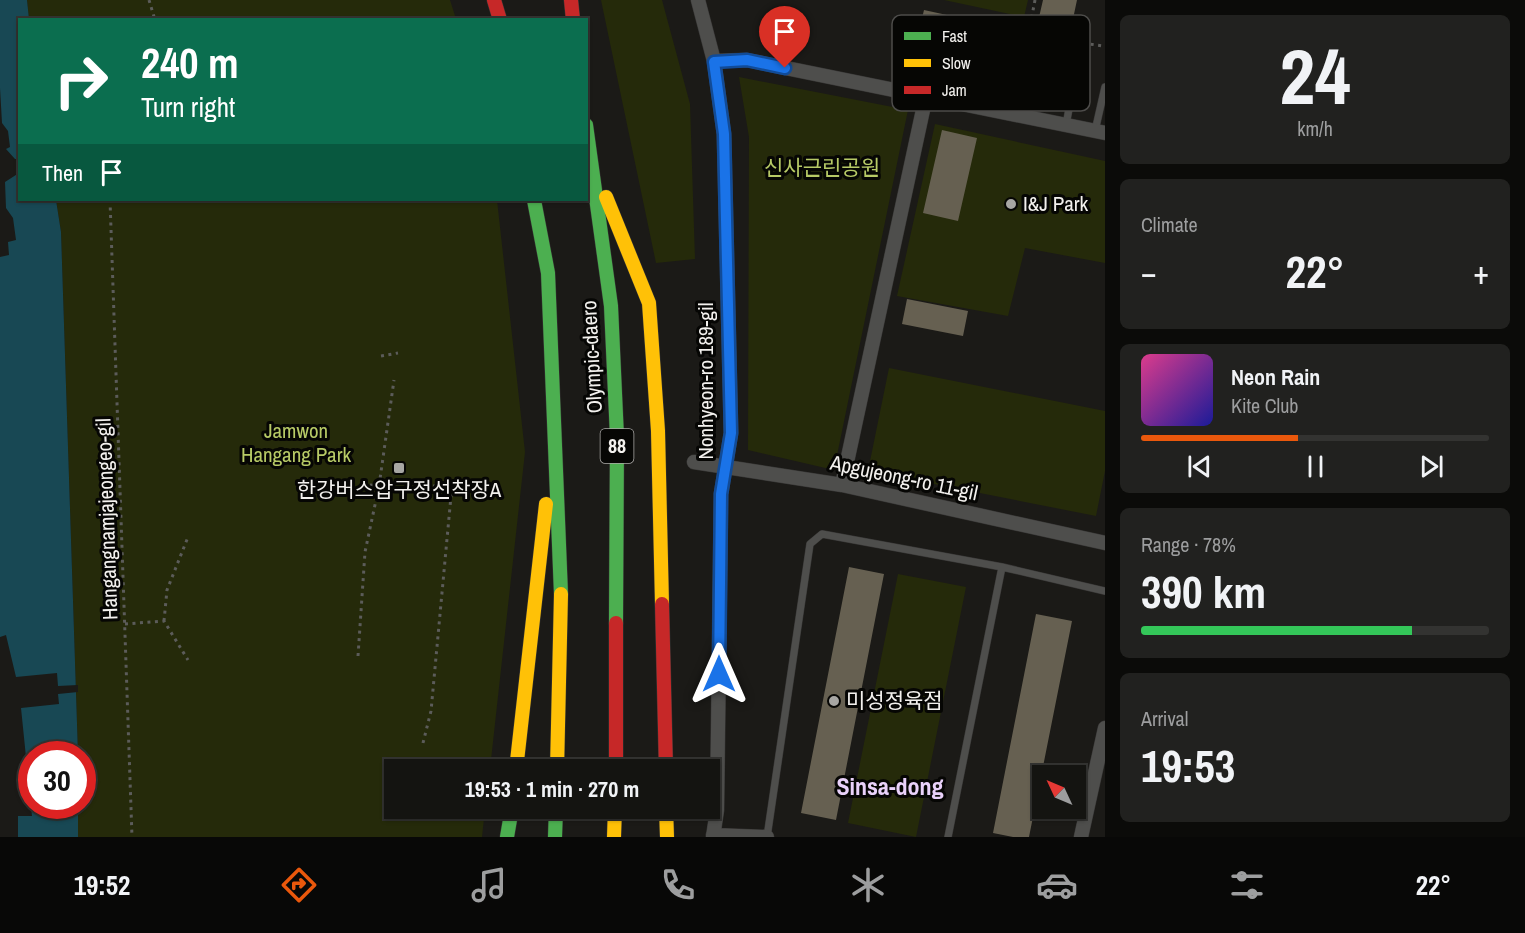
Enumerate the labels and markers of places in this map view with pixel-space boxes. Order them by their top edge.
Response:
pin [759,6,810,68]
place label: I&J Park [1023,189,1088,218]
marker: I&J Park [1004,197,1018,211]
marker: 한강버스압구정선착장A [392,461,406,475]
place label: 한강버스압구정선착장A [297,475,502,504]
place label: 미성정육점 [846,686,943,715]
marker: 미성정육점 [827,694,841,708]

